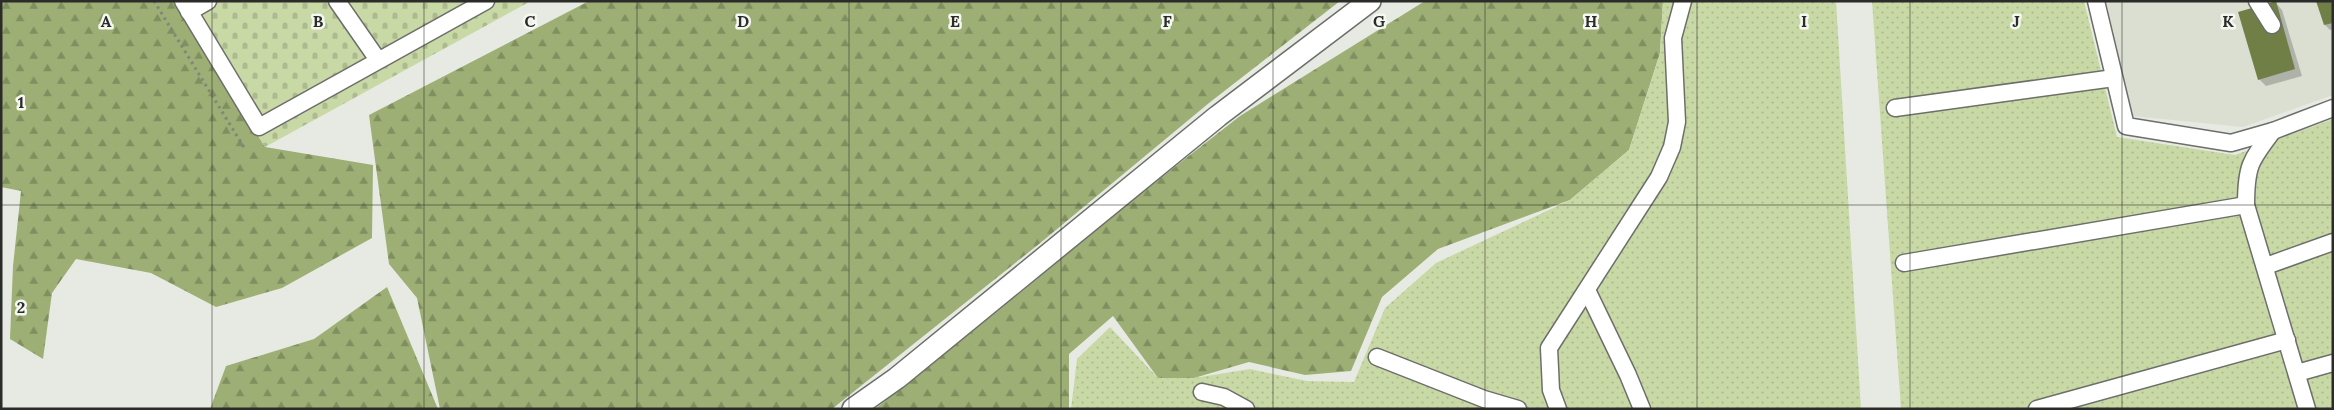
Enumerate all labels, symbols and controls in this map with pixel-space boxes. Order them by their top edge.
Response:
text: A [101,11,112,31]
text: B [313,11,324,31]
text: C [524,11,536,31]
text: D [737,11,749,31]
text: E [950,11,960,31]
text: F [1162,11,1172,31]
text: G [1373,11,1385,31]
text: H [1585,11,1598,31]
text: I [1801,11,1807,31]
text: J [2012,11,2020,31]
text: K [2222,11,2234,31]
text: 1 [18,92,24,112]
text: 2 [17,297,25,317]

